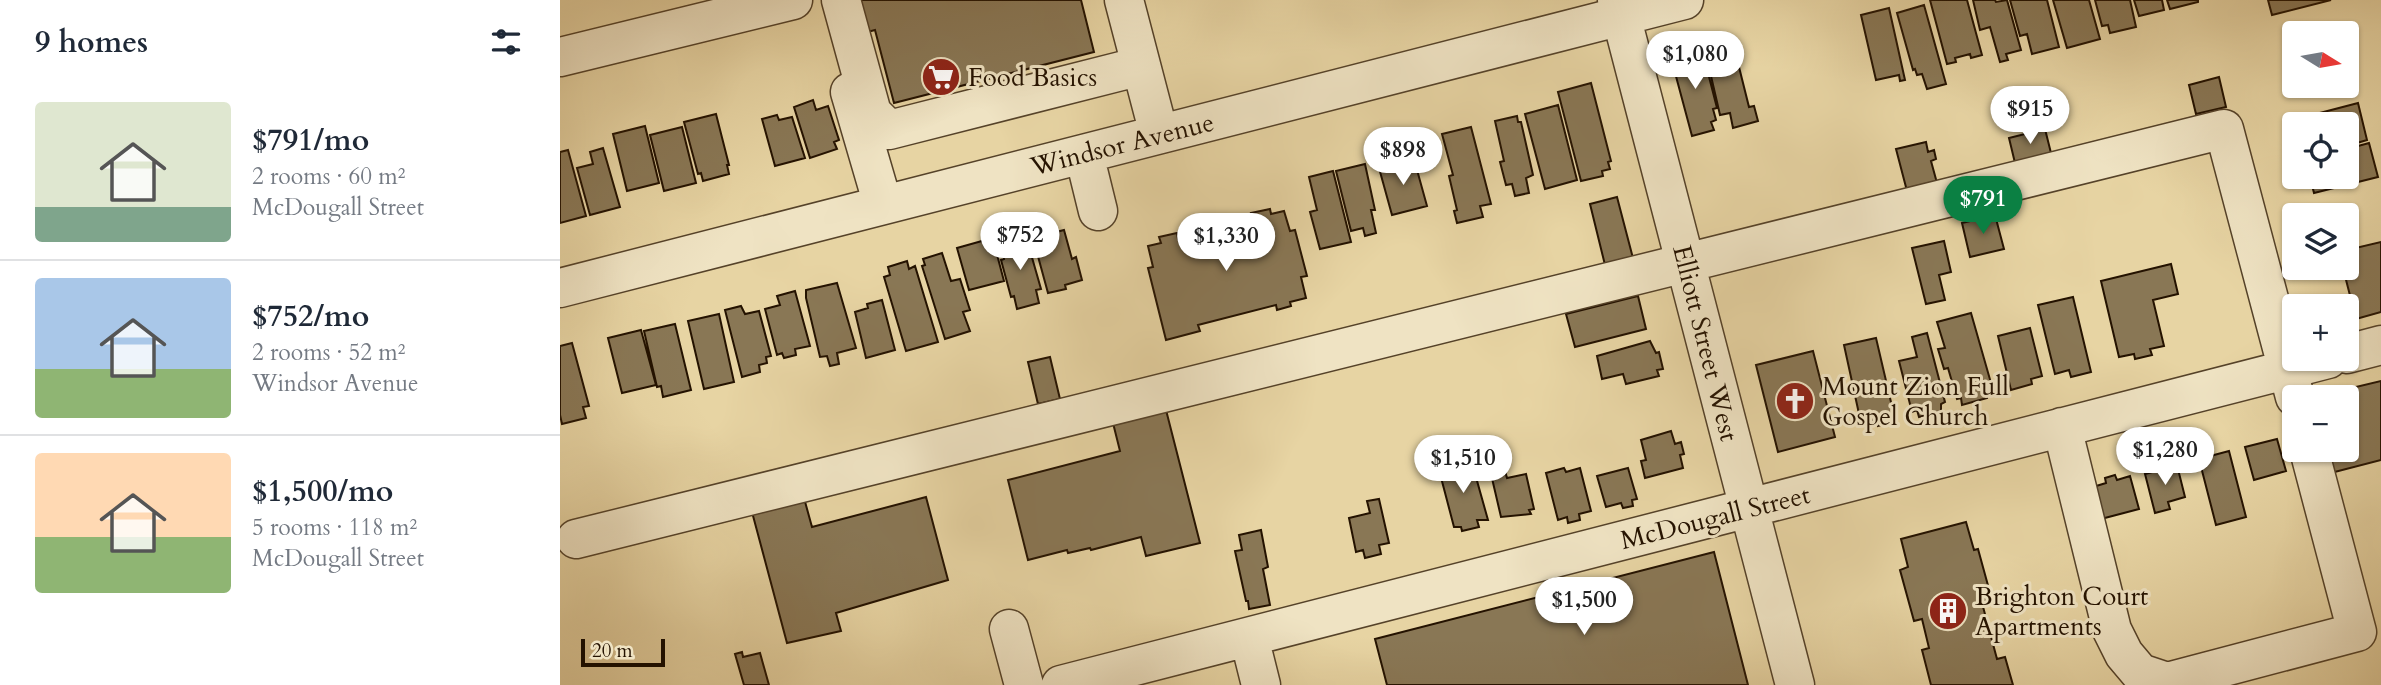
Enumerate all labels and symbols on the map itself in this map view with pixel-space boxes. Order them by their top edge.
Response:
north arrow [2282,21,2359,98]
pin: $1,080 [1638,32,1752,91]
supermarket icon: Food Basics [920,56,962,98]
place label: Food Basics [968,60,1097,95]
pin: $915 [1989,86,2071,146]
street label: Windsor Avenue [1026,105,1218,184]
pin: $898 [1362,128,1444,187]
pin: $791 [1942,176,2024,236]
pin: $752 [979,212,1061,272]
pin: $1,330 [1169,214,1283,273]
street label: Elliott Street West [1664,241,1747,445]
place label: Mount Zion Full Gospel Church [1822,369,2009,434]
church icon: Mount Zion Full Gospel Church [1774,380,1816,422]
pin: $1,280 [2108,428,2222,487]
pin: $1,510 [1406,435,1520,495]
street label: McDougall Street [1617,477,1814,558]
pin: $1,500 [1527,578,1641,637]
place label: Brighton Court Apartments [1975,579,2148,644]
building icon: Brighton Court Apartments [1927,590,1969,632]
scale bar [581,636,665,668]

